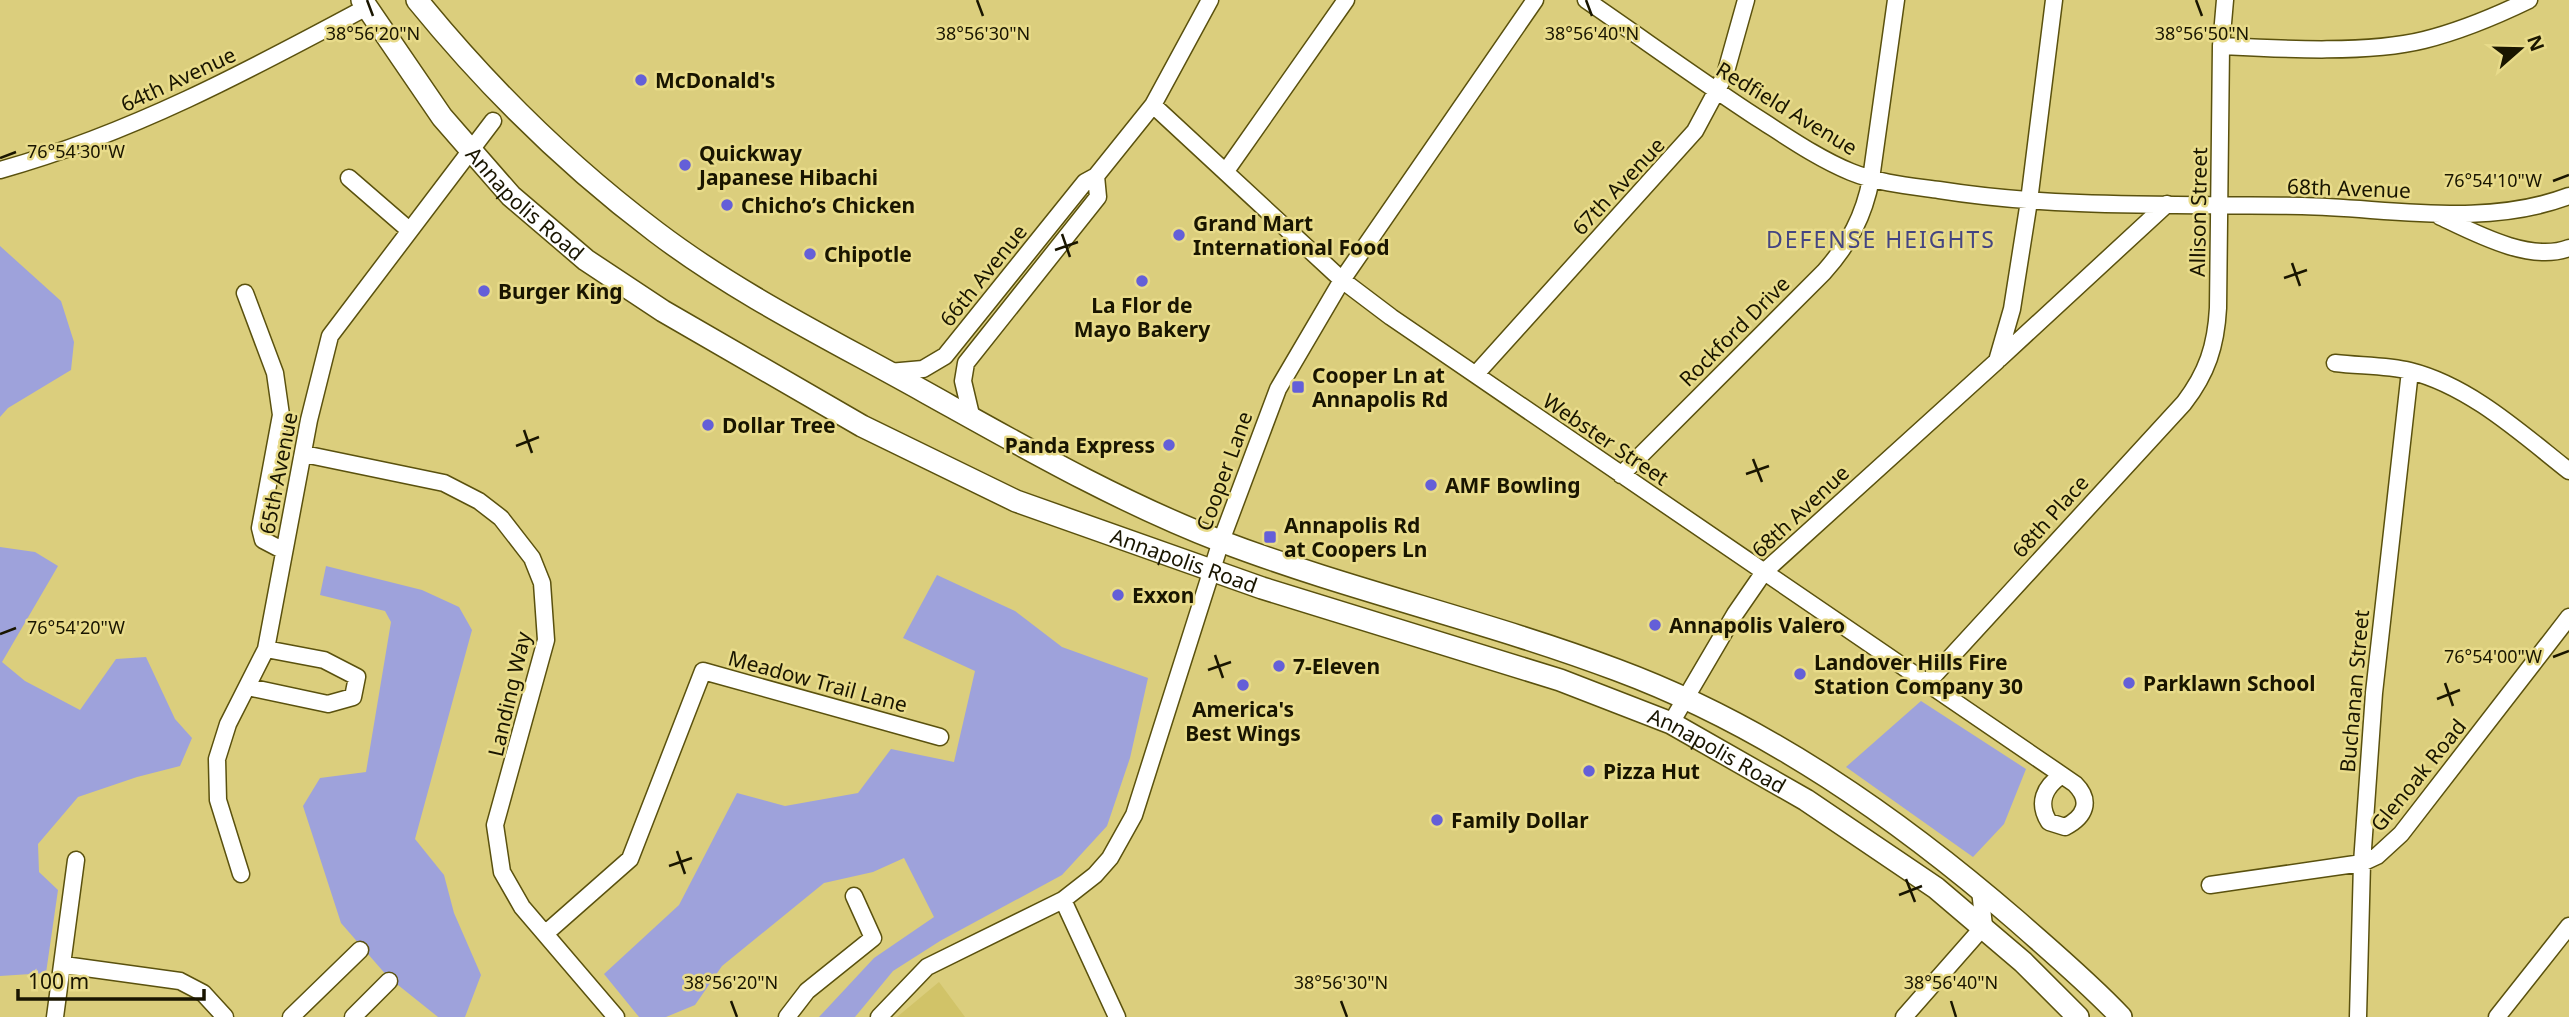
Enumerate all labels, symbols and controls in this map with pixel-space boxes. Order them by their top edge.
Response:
north arrow [2485,14,2555,84]
text: 38°56'20"N [326,21,420,45]
text: 38°56'30"N [936,21,1030,45]
text: 38°56'40"N [1545,21,1639,45]
text: 38°56'50"N [2155,21,2249,45]
text: N [2521,31,2551,55]
street label: 64th Avenue [116,40,240,118]
street label: Redfield Avenue [1711,55,1863,161]
place label: McDonald's [655,66,775,94]
marker: McDonald's [633,72,649,88]
street label: 67th Avenue [1566,131,1670,241]
text: 76°54'30"W [27,139,125,163]
place label: Quickway Japanese Hibachi [697,139,878,191]
street label: Annapolis Road [460,140,590,267]
street label: Allison Street [2183,147,2213,277]
marker: Quickway Japanese Hibachi [677,157,693,173]
text: 76°54'10"W [2444,168,2542,192]
street label: 68th Avenue [2287,172,2411,204]
place label: Chicho’s Chicken [741,191,915,219]
marker: Chicho’s Chicken [719,197,735,213]
place label: Grand Mart International Food [1193,209,1390,261]
street label: 66th Avenue [933,218,1033,332]
district label: DEFENSE HEIGHTS [1766,223,1996,255]
marker: Grand Mart International Food [1171,227,1187,243]
place label: Chipotle [824,240,912,268]
marker: Chipotle [802,246,818,262]
street label: Rockford Drive [1673,270,1795,392]
marker: La Flor de Mayo Bakery [1134,273,1150,289]
place label: Burger King [498,277,623,305]
marker: Burger King [476,283,492,299]
place label: La Flor de Mayo Bakery [1074,291,1210,343]
place label: Cooper Ln at Annapolis Rd [1312,361,1448,413]
marker: Cooper Ln at Annapolis Rd [1290,379,1306,395]
street label: Webster Street [1538,387,1675,492]
street label: Cooper Lane [1189,407,1259,535]
street label: 65th Avenue [252,410,304,536]
place label: Dollar Tree [722,411,836,439]
marker: Dollar Tree [700,417,716,433]
place label: Panda Express [1005,431,1155,459]
marker: Panda Express [1161,437,1177,453]
street label: 68th Avenue [1745,459,1855,563]
street label: 68th Place [2006,469,2094,563]
place label: AMF Bowling [1445,471,1580,499]
marker: AMF Bowling [1423,477,1439,493]
place label: Annapolis Rd at Coopers Ln [1284,511,1427,563]
street label: Annapolis Road [1107,522,1261,599]
marker: Annapolis Rd at Coopers Ln [1262,529,1278,545]
place label: Exxon [1132,581,1194,609]
marker: Exxon [1110,587,1126,603]
street label: Buchanan Street [2333,608,2375,774]
place label: Annapolis Valero [1669,611,1845,639]
text: 76°54'20"W [27,615,125,639]
marker: Annapolis Valero [1647,617,1663,633]
street label: Landing Way [481,629,537,759]
street label: Meadow Trail Lane [725,644,911,718]
text: 76°54'00"W [2444,644,2542,668]
place label: Landover Hills Fire Station Company 30 [1814,648,2023,700]
place label: 7-Eleven [1293,652,1380,680]
marker: 7-Eleven [1271,658,1287,674]
marker: Landover Hills Fire Station Company 30 [1792,666,1808,682]
place label: Parklawn School [2143,669,2316,697]
marker: Parklawn School [2121,675,2137,691]
marker: America's Best Wings [1235,677,1251,693]
place label: America's Best Wings [1185,695,1301,747]
street label: Annapolis Road [1644,701,1791,800]
street label: Glenoak Road [2364,713,2472,837]
place label: Pizza Hut [1603,757,1700,785]
marker: Pizza Hut [1581,763,1597,779]
place label: Family Dollar [1451,806,1589,834]
marker: Family Dollar [1429,812,1445,828]
scale bar [18,958,203,1002]
text: 100 m [28,967,89,995]
text: 38°56'20"N [684,970,778,994]
text: 38°56'30"N [1294,970,1388,994]
text: 38°56'40"N [1904,970,1998,994]

